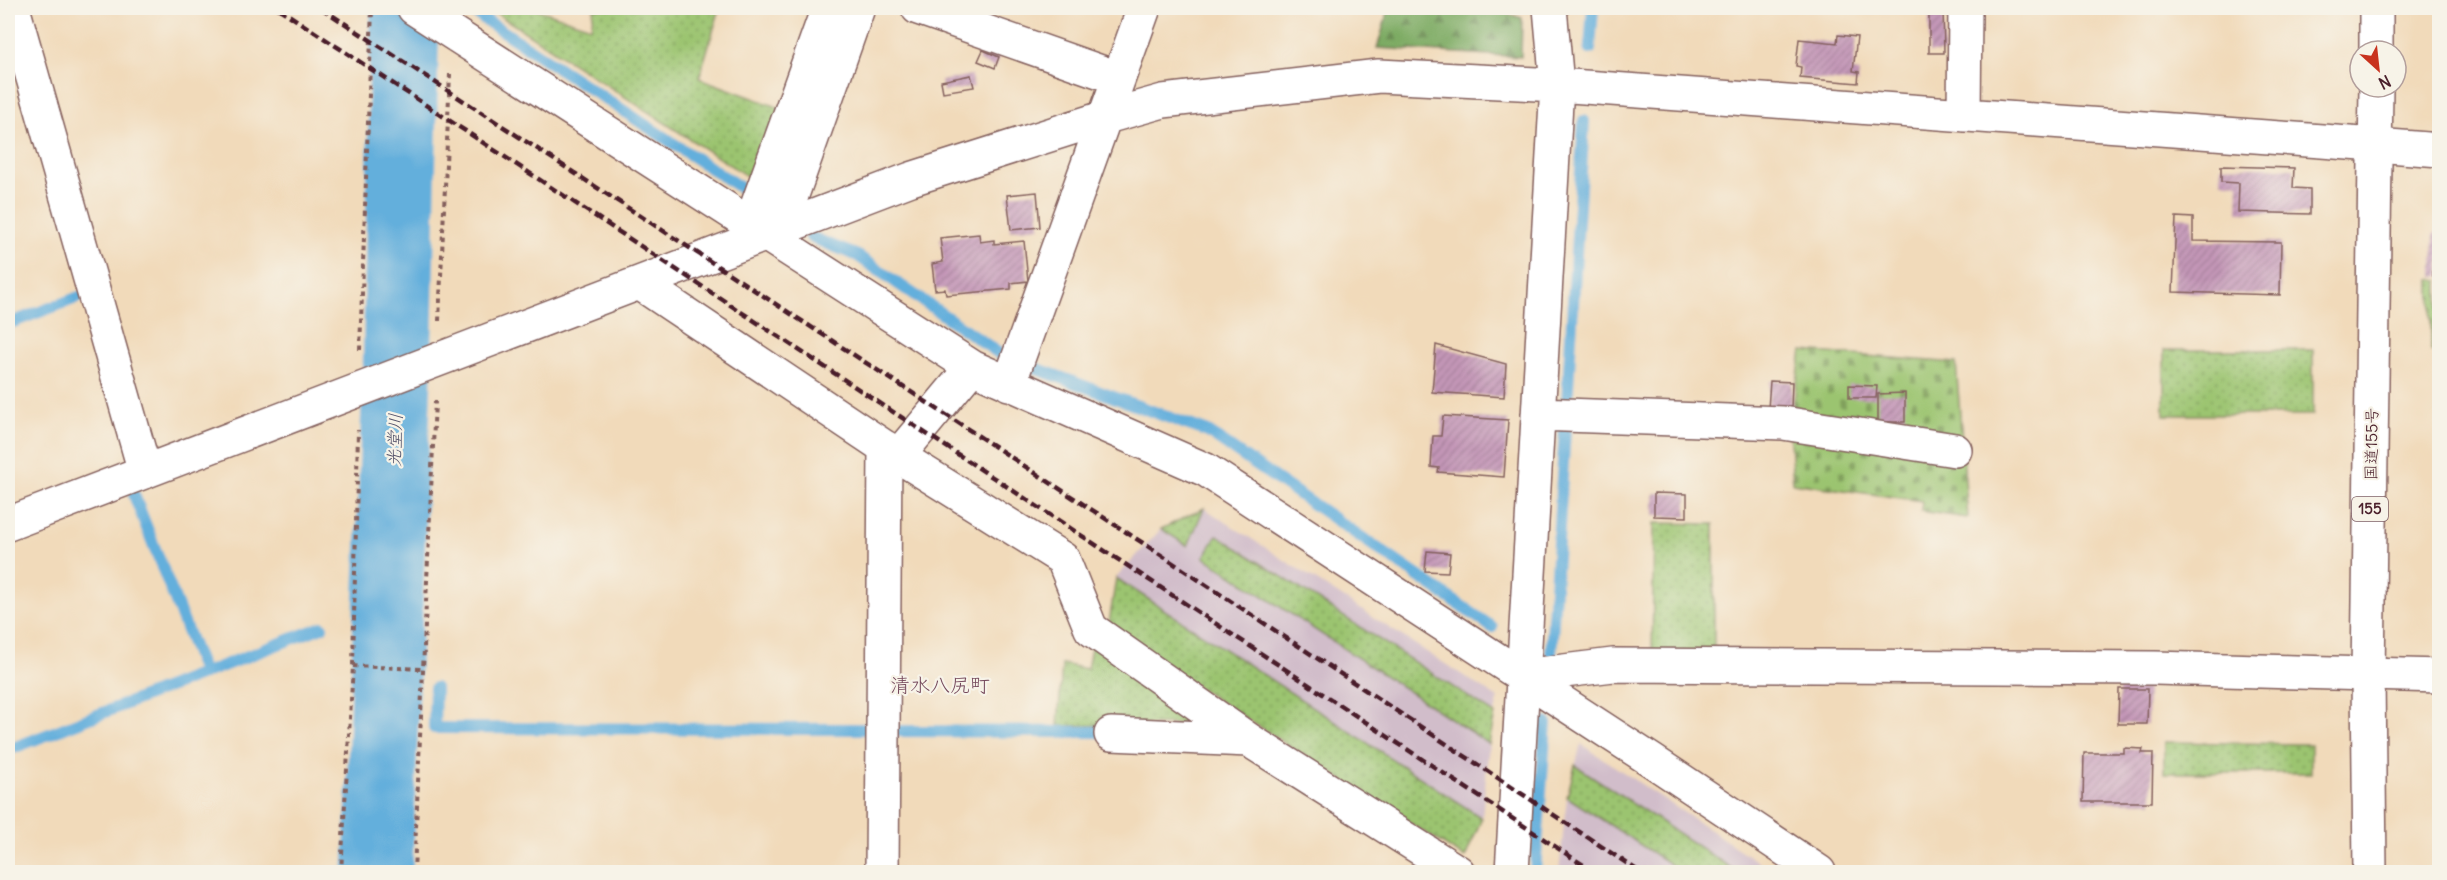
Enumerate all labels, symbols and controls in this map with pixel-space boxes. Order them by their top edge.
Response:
north arrow [2348,39,2408,99]
text: N [2375,71,2394,94]
street label: 国道155号 [2360,407,2382,481]
water label: 光堂川 [382,413,407,467]
road number: 155 [2352,497,2388,521]
district label: 清水八尻町 [890,672,990,697]

